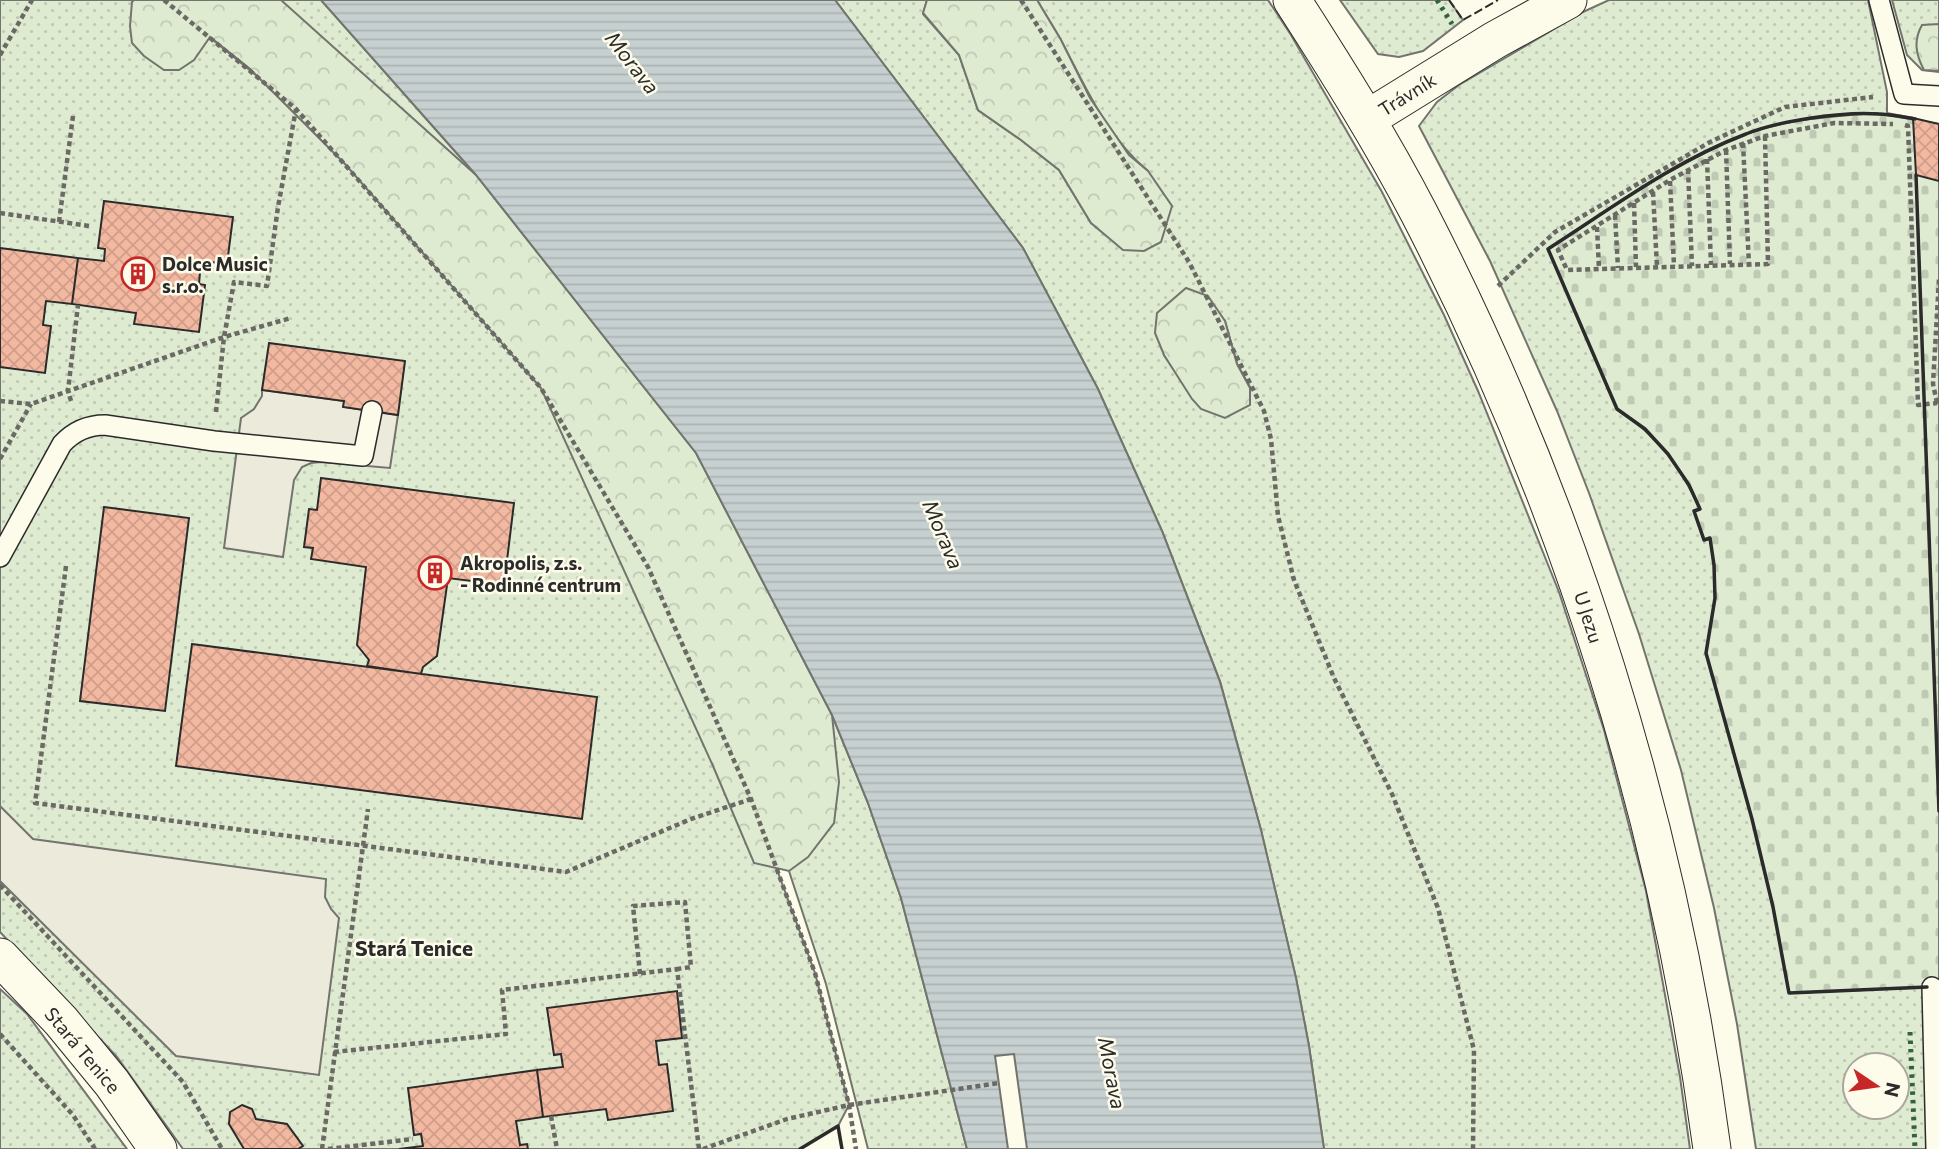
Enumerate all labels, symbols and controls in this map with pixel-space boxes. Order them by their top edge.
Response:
water label: Morava [601,26,665,98]
street label: Trávník [1374,67,1440,121]
place label: Dolce Music s.r.o. [162,252,268,297]
building icon: Dolce Music s.r.o. [119,255,157,293]
water label: Morava [918,496,970,572]
place label: Akropolis, z.s. - Rodinné centrum [460,551,621,596]
building icon: Akropolis, z.s. - Rodinné centrum [416,554,454,592]
street label: U Jezu [1570,588,1608,646]
district label: Stará Tenice [355,935,473,960]
street label: Stará Tenice [40,1002,126,1098]
water label: Morava [1094,1035,1132,1111]
north arrow [1841,1051,1911,1121]
text: N [1880,1080,1906,1099]

